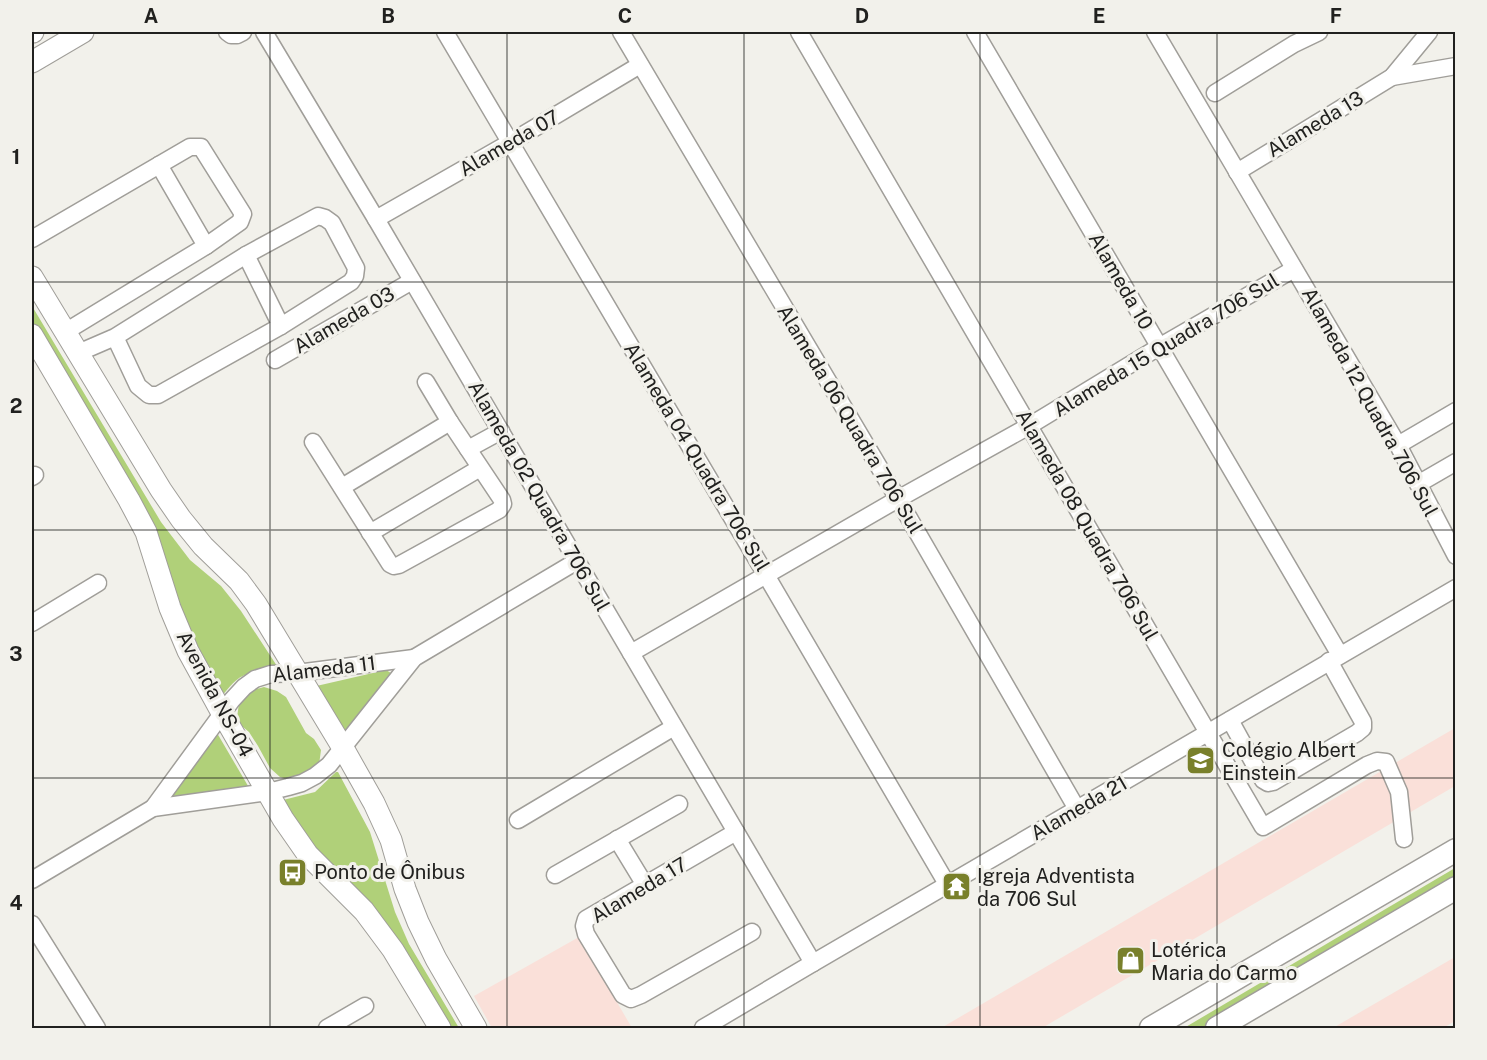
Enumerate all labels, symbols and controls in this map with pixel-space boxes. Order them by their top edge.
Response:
text: A [144,4,158,28]
text: B [381,4,395,28]
text: C [618,4,632,28]
text: D [855,4,869,28]
text: E [1093,4,1105,28]
text: F [1330,4,1342,28]
street label: Alameda 13 [1262,86,1368,162]
street label: Alameda 07 [455,105,563,181]
text: 1 [12,145,20,169]
street label: Alameda 10 [1084,228,1158,334]
street label: Alameda 15 Quadra 706 Sul [1049,268,1283,422]
street label: Alameda 03 [289,282,399,358]
street label: Alameda 12 Quadra 706 Sul [1297,283,1443,521]
street label: Alameda 06 Quadra 706 Sul [772,300,928,538]
street label: Alameda 04 Quadra 706 Sul [619,338,775,576]
street label: Alameda 02 Quadra 706 Sul [463,377,615,615]
text: 2 [10,394,22,418]
street label: Alameda 08 Quadra 706 Sul [1011,405,1163,645]
street label: Avenida NS-04 [172,627,258,761]
text: 3 [9,642,23,666]
street label: Alameda 11 [271,651,377,687]
place label: Colégio Albert Einstein [1222,738,1356,785]
school or university icon: Colégio Albert Einstein [1185,745,1217,777]
street label: Alameda 21 [1026,771,1132,845]
street label: Alameda 17 [587,852,691,928]
bus stop icon: Ponto de Ônibus [277,856,309,888]
place label: Ponto de Ônibus [314,860,465,884]
place label: Igreja Adventista da 706 Sul [977,864,1135,911]
temple icon: Igreja Adventista da 706 Sul [940,871,972,903]
text: 4 [9,891,23,915]
place label: Lotérica Maria do Carmo [1151,938,1297,985]
shop icon: Lotérica Maria do Carmo [1114,945,1146,977]

